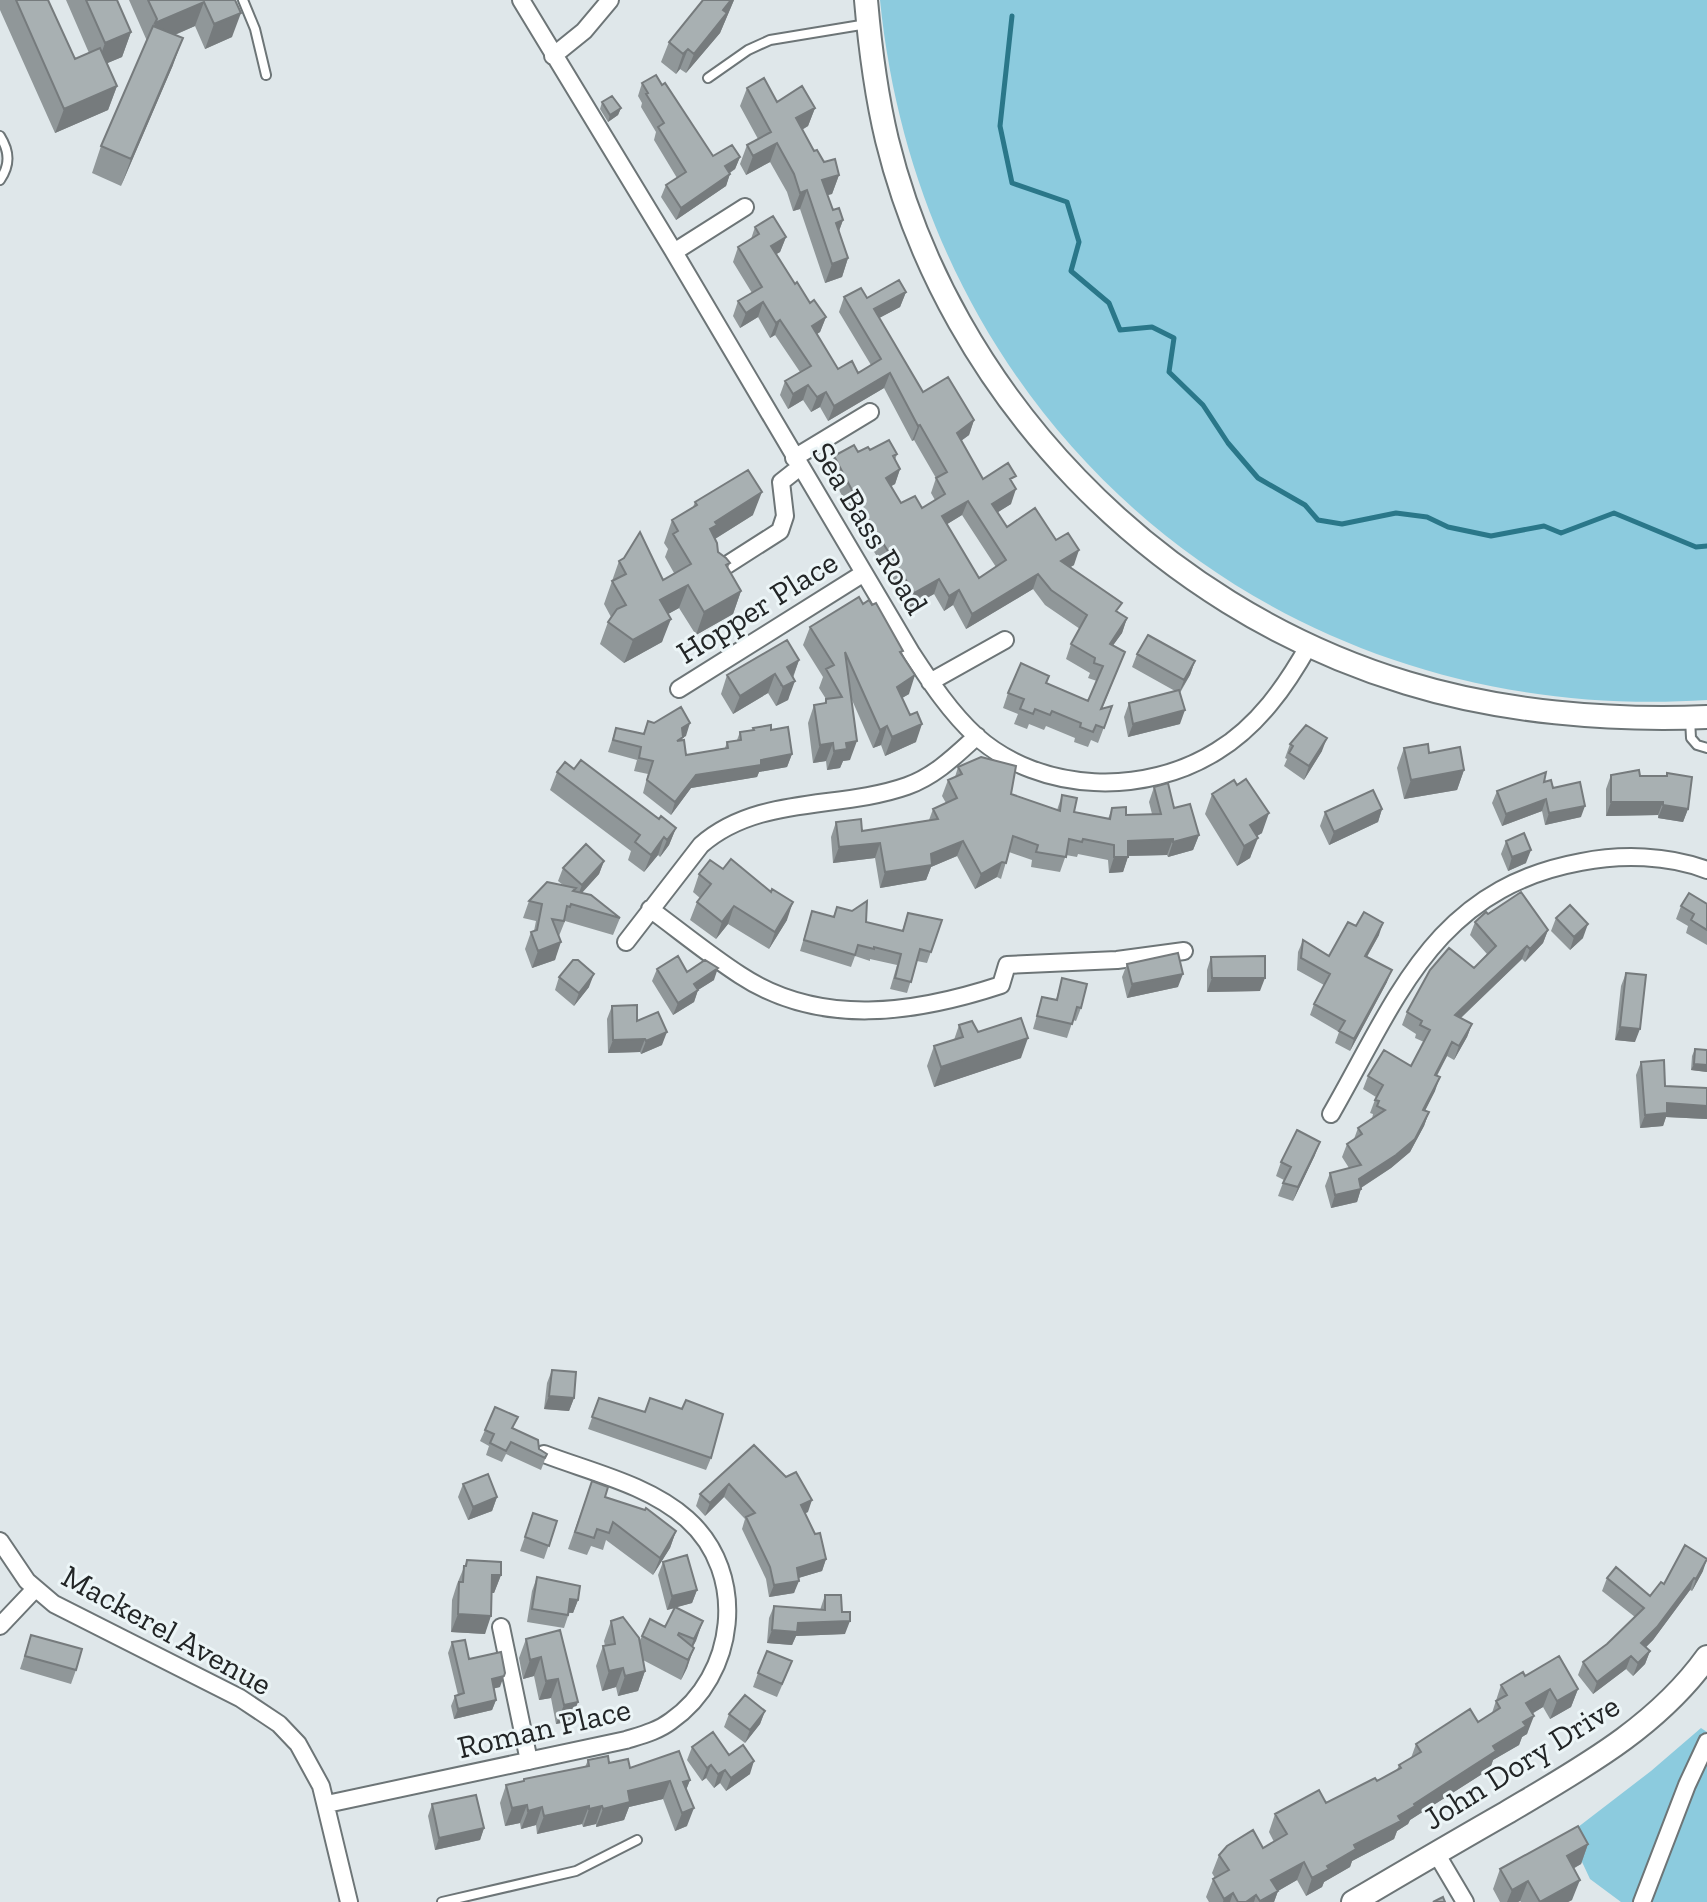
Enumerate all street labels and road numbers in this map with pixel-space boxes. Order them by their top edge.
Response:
street label: Sea Bass Road [804,435,936,621]
street label: Hopper Place [670,543,844,671]
street label: Mackerel Avenue [55,1557,279,1703]
street label: John Dory Drive [1416,1686,1626,1838]
street label: Roman Place [454,1690,634,1766]

